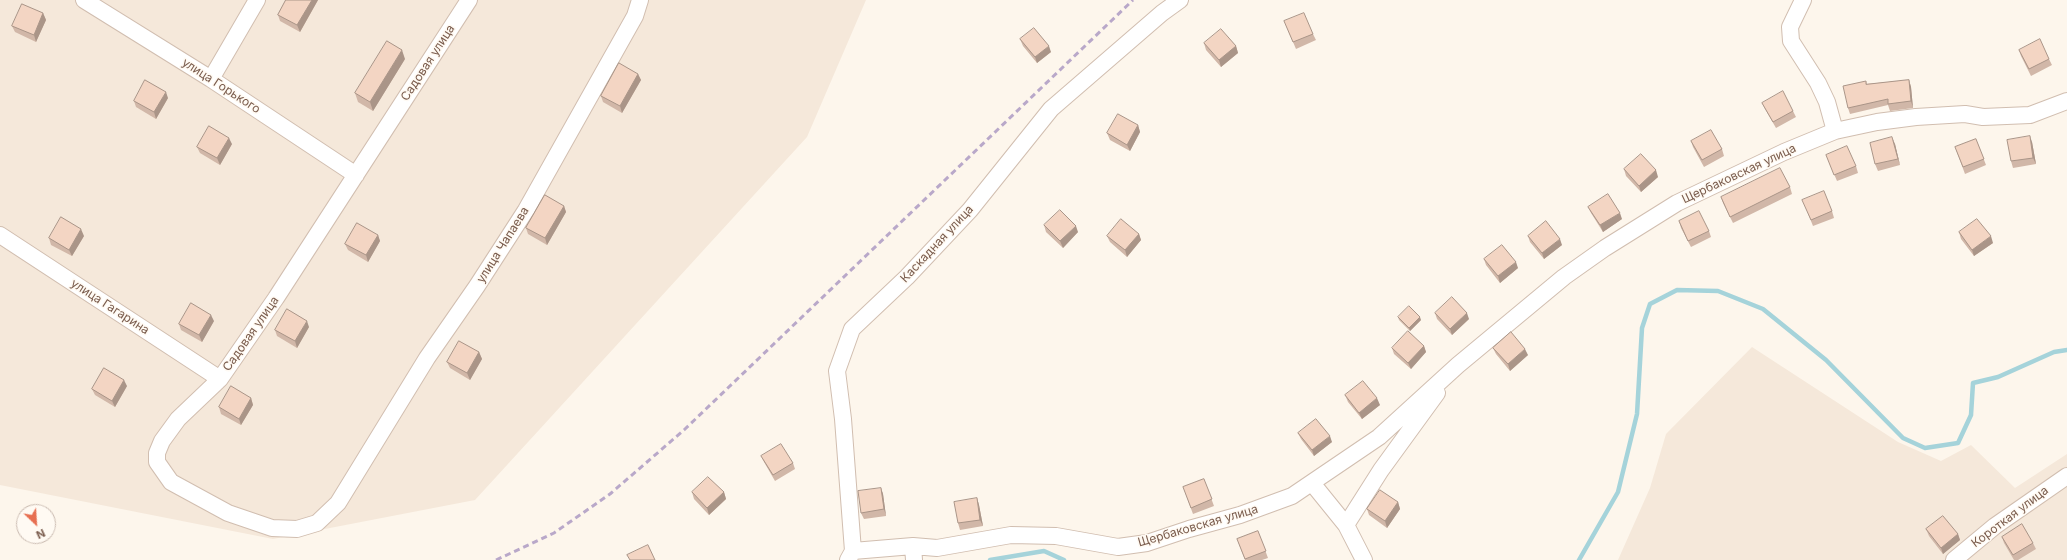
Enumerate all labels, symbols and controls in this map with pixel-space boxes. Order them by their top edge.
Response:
street label: Садовая улица [398,22,458,104]
street label: улица Горького [179,55,263,117]
street label: Щербаковская улица [1680,141,1798,207]
street label: Каскадная улица [897,202,977,286]
street label: улица Чапаева [474,204,532,286]
street label: улица Гагарина [68,276,152,338]
street label: Садовая улица [220,294,282,374]
street label: Короткая улица [1969,483,2051,551]
street label: Щербаковская улица [1136,502,1260,550]
north arrow [16,504,56,544]
text: N [34,526,47,542]

